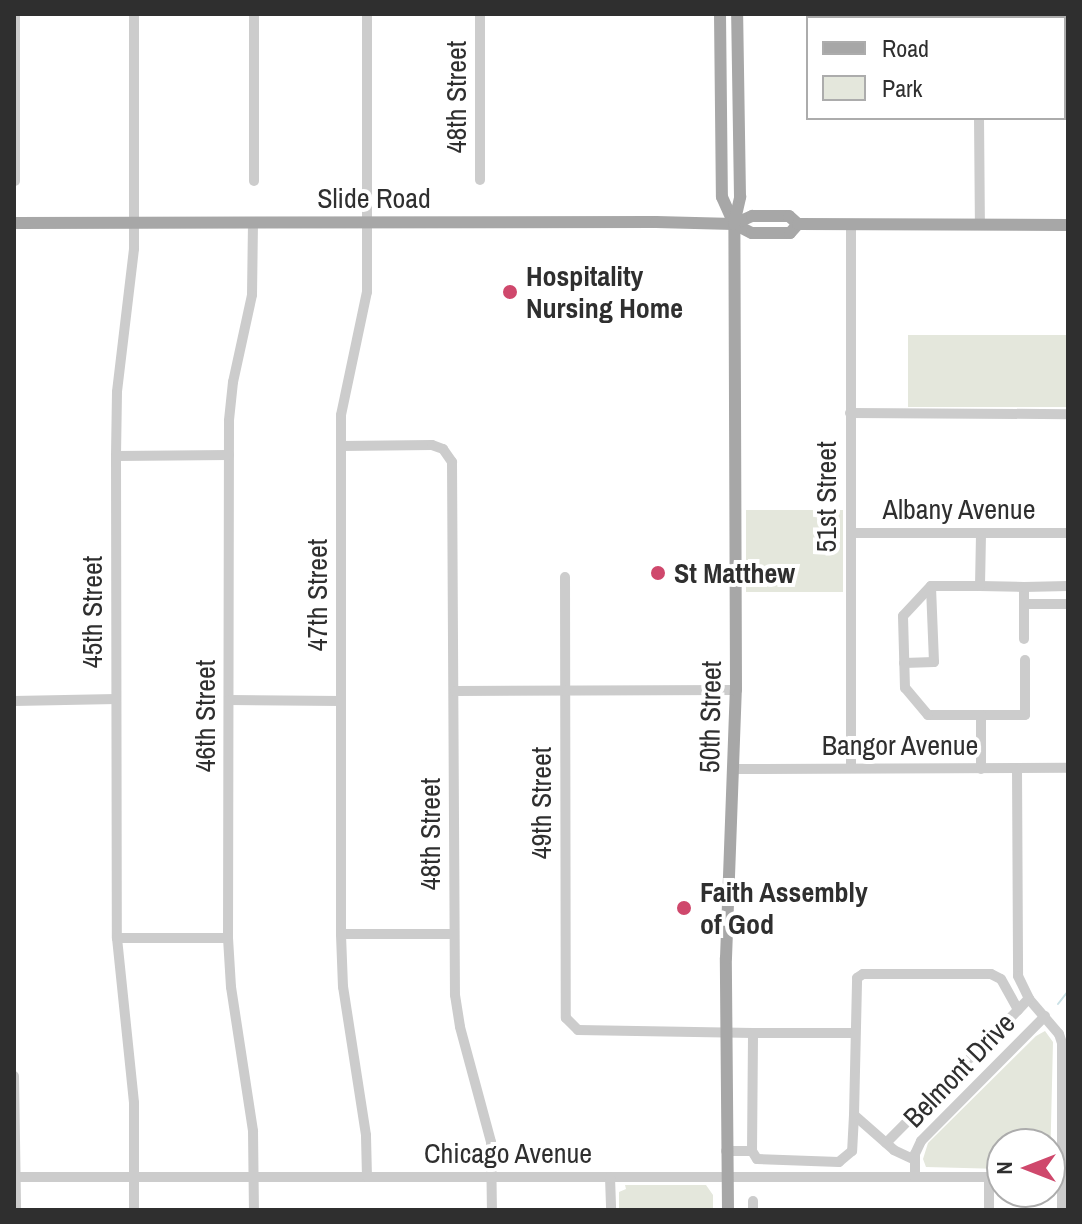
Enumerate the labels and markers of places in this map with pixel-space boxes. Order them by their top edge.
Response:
place label: Hospitality Nursing Home [526,259,683,325]
marker: Hospitality Nursing Home [501,283,519,301]
place label: St Matthew [674,556,795,590]
marker: St Matthew [649,564,667,582]
place label: Faith Assembly of God [700,875,869,941]
marker: Faith Assembly of God [675,899,693,917]

